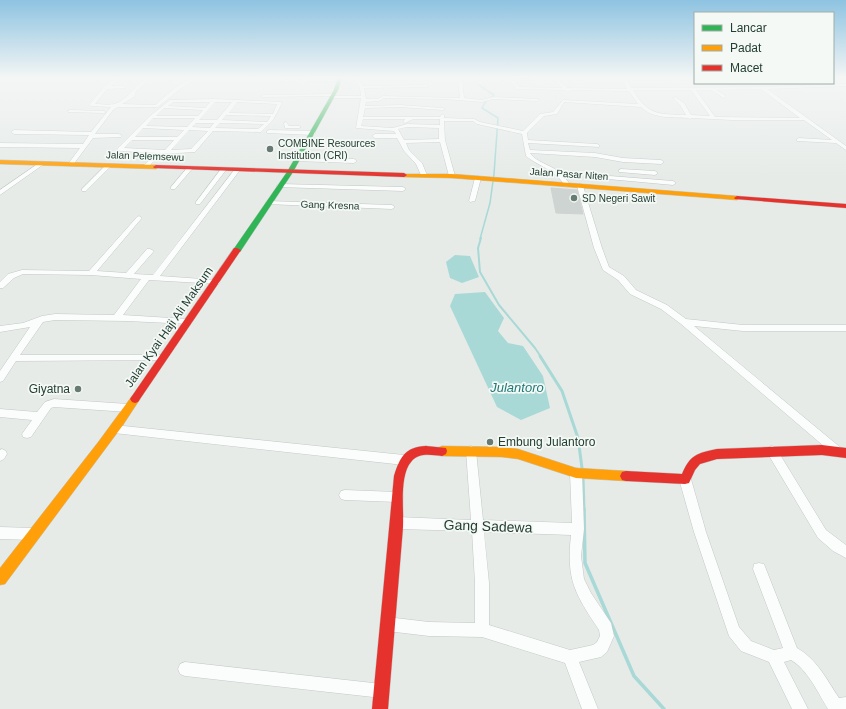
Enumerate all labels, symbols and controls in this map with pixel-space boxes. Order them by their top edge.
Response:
legend [694,12,834,84]
text: Lancar [730,21,767,35]
text: Padat [730,41,762,55]
text: Macet [730,61,763,75]
place label: COMBINE Resources Institution (CRI) [278,138,375,161]
marker: COMBINE Resources Institution (CRI) [265,144,275,154]
street label: Jalan Pelemsewu [106,149,184,163]
street label: Jalan Pasar Niten [529,166,609,182]
marker: SD Negeri Sawit [569,193,579,203]
place label: SD Negeri Sawit [582,193,656,204]
street label: Gang Kresna [300,198,360,212]
street label: Jalan Kyai Haji Ali Maksum [122,264,216,390]
water label: Julantoro [489,380,544,395]
place label: Giyatna [29,382,70,396]
marker: Giyatna [73,384,83,394]
place label: Embung Julantoro [498,435,596,449]
marker: Embung Julantoro [485,437,495,447]
street label: Gang Sadewa [443,516,533,536]

